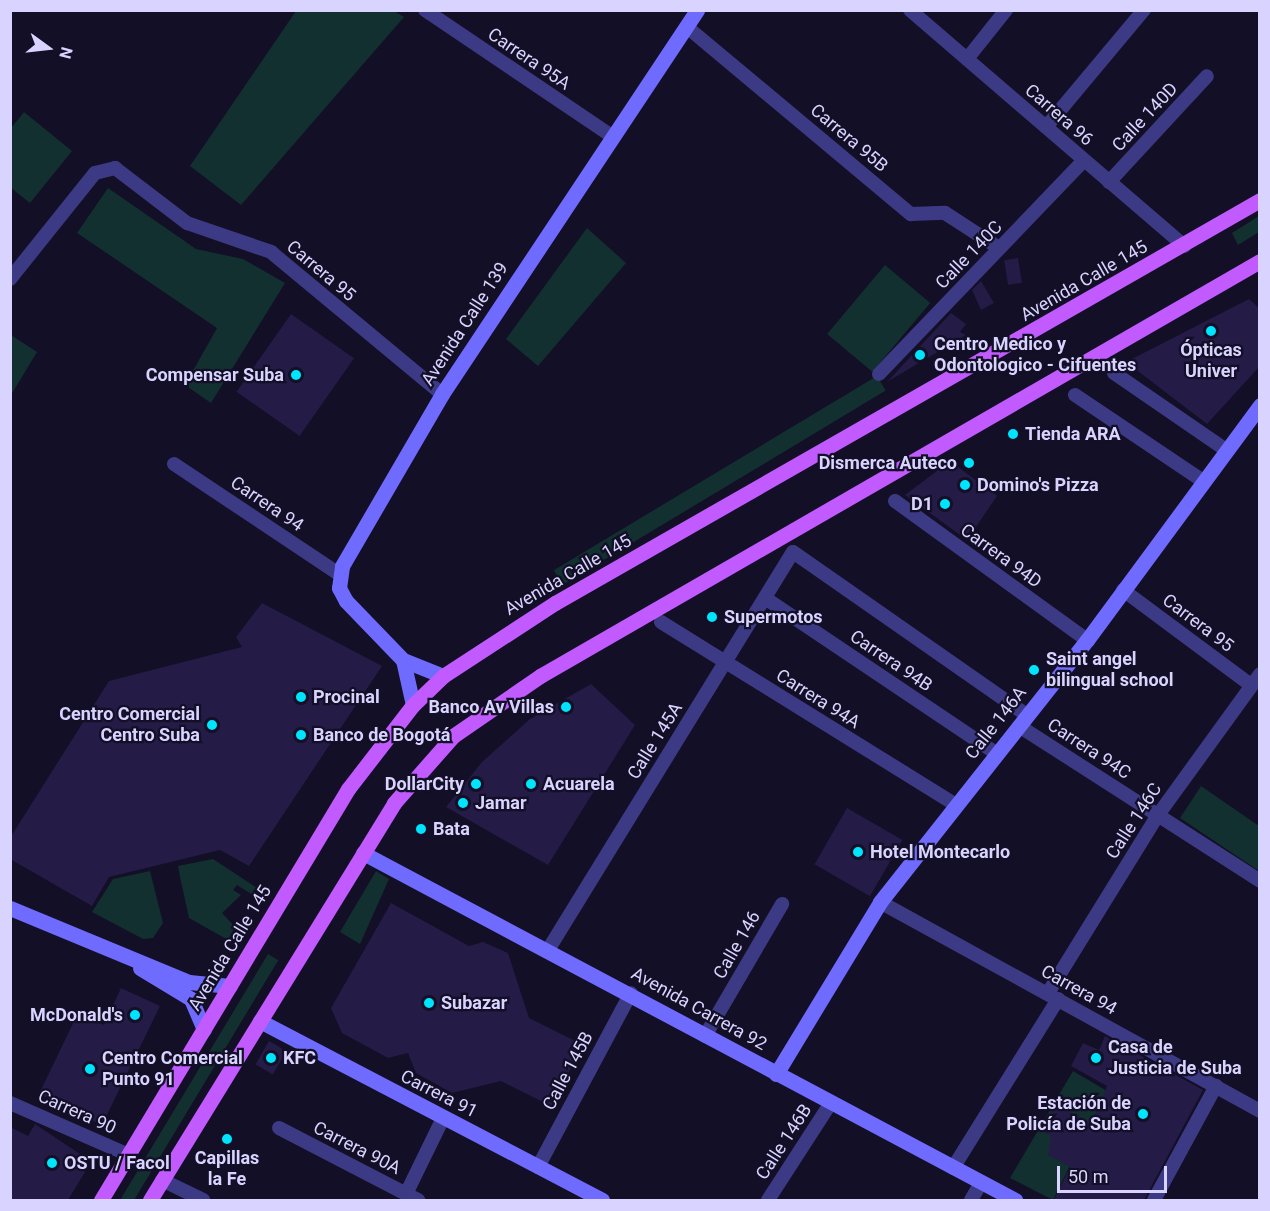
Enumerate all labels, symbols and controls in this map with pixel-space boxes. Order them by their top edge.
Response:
north arrow [18,18,78,78]
street label: Carrera 95A [484,23,574,95]
text: N [55,45,77,61]
street label: Calle 140D [1108,78,1182,156]
street label: Carrera 96 [1020,80,1098,150]
street label: Carrera 95B [806,99,892,177]
street label: Calle 140C [931,216,1007,294]
street label: Carrera 95 [282,236,360,306]
street label: Avenida Calle 145 [1017,236,1151,326]
street label: Avenida Calle 139 [417,258,513,390]
marker: Ópticas Univer [1204,324,1218,338]
place label: Centro Medico y Odontologico - Cifuentes [934,334,1136,376]
place label: Ópticas Univer [1180,340,1242,382]
marker: Centro Medico y Odontologico - Cifuentes [911,346,929,364]
place label: Compensar Suba [146,364,284,386]
marker: Compensar Suba [289,368,303,382]
place label: Tienda ARA [1025,423,1121,445]
marker: Tienda ARA [1006,427,1020,441]
place label: Dismerca Auteco [819,452,957,474]
marker: Dismerca Auteco [962,456,976,470]
street label: Carrera 94 [226,472,308,536]
place label: Domino's Pizza [977,474,1099,496]
marker: Domino's Pizza [958,478,972,492]
place label: D1 [911,493,933,515]
marker: D1 [938,497,952,511]
street label: Carrera 94D [956,519,1046,593]
street label: Avenida Calle 145 [501,530,635,620]
street label: Carrera 95 [1158,589,1238,657]
place label: Supermotos [724,606,823,628]
marker: Supermotos [705,610,719,624]
street label: Carrera 94B [846,626,936,696]
place label: Saint angel bilingual school [1046,649,1174,692]
marker: Saint angel bilingual school [1027,663,1041,677]
street label: Carrera 94A [772,665,864,733]
street label: Calle 146A [961,682,1031,764]
place label: Procinal [313,686,380,708]
marker: Procinal [294,690,308,704]
place label: Banco Av Villas [429,696,554,718]
street label: Calle 145A [623,699,687,783]
marker: Banco Av Villas [559,700,573,714]
place label: Centro Comercial Centro Suba [59,704,200,746]
street label: Carrera 94C [1043,714,1135,784]
marker: Centro Comercial Centro Suba [205,718,219,732]
place label: Banco de Bogotá [313,724,450,746]
marker: Banco de Bogotá [294,728,308,742]
place label: DollarCity [385,773,464,795]
place label: Acuarela [543,773,615,795]
marker: DollarCity [469,777,483,791]
marker: Acuarela [524,777,538,791]
street label: Calle 146C [1101,779,1167,863]
place label: Jamar [475,792,527,814]
marker: Jamar [456,796,470,810]
place label: Bata [433,818,470,840]
marker: Bata [414,822,428,836]
place label: Hotel Montecarlo [870,841,1010,863]
marker: Hotel Montecarlo [851,845,865,859]
street label: Avenida Calle 145 [184,881,276,1015]
street label: Calle 146 [709,907,765,983]
street label: Carrera 94 [1037,960,1121,1020]
street label: Avenida Carrera 92 [628,963,770,1055]
place label: Subazar [441,992,507,1014]
marker: Subazar [422,996,436,1010]
place label: McDonald's [30,1004,123,1026]
marker: McDonald's [128,1008,142,1022]
street label: Calle 145B [538,1028,598,1114]
place label: Casa de Justicia de Suba [1108,1037,1242,1080]
place label: KFC [283,1047,316,1069]
place label: Centro Comercial Punto 91 [102,1048,243,1090]
marker: KFC [264,1051,278,1065]
marker: Casa de Justicia de Suba [1089,1051,1103,1065]
marker: Centro Comercial Punto 91 [83,1062,97,1076]
street label: Carrera 91 [397,1065,481,1123]
street label: Carrera 90 [35,1085,119,1139]
place label: Estación de Policía de Suba [1006,1093,1131,1136]
street label: Calle 146B [752,1100,816,1184]
marker: Estación de Policía de Suba [1136,1107,1150,1121]
street label: Carrera 90A [310,1117,404,1179]
marker: Capillas la Fe [220,1132,234,1146]
place label: Capillas la Fe [195,1148,259,1190]
place label: OSTU / Facol [64,1152,170,1174]
scale bar [1060,1154,1170,1192]
marker: OSTU / Facol [45,1156,59,1170]
text: 50 m [1068,1166,1108,1187]

